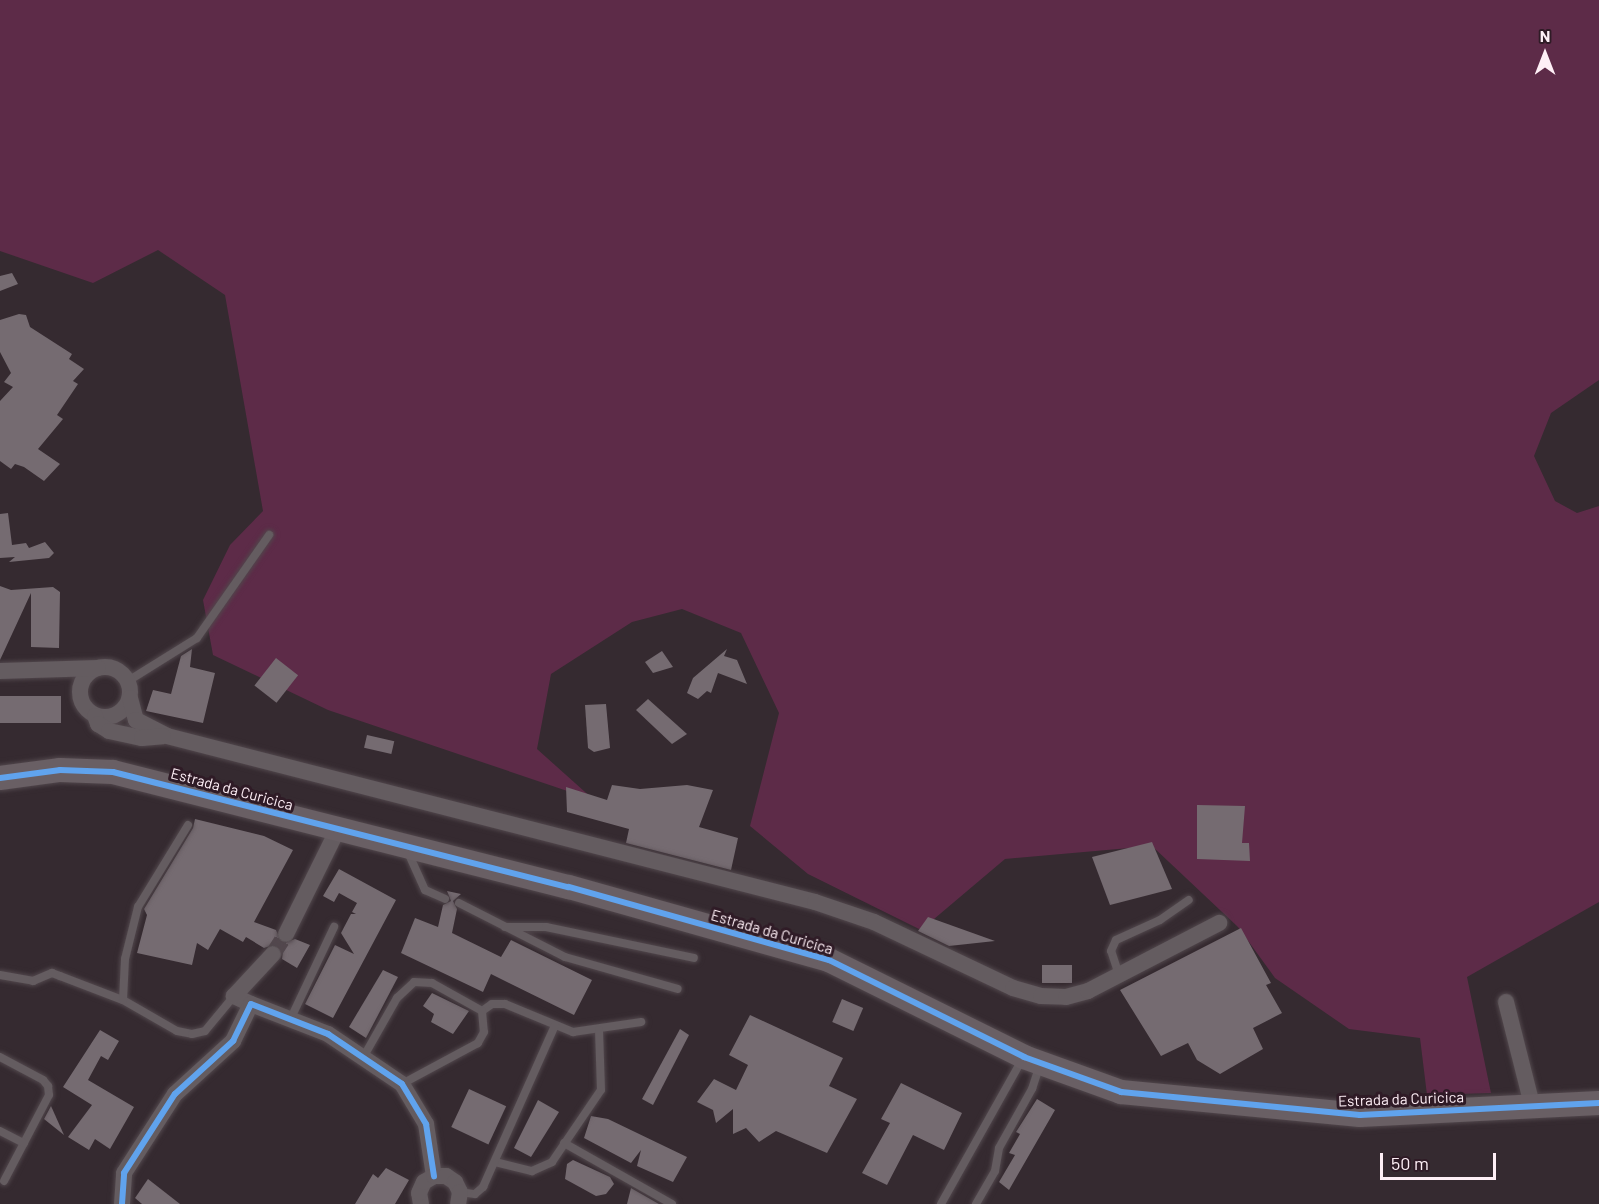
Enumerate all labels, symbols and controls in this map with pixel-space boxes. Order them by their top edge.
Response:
north arrow [1515,24,1575,84]
text: N [1540,26,1550,45]
street label: Estrada da Curicica [169,764,295,814]
street label: Estrada da Curicica [709,906,835,958]
street label: Estrada da Curicica [1338,1088,1464,1110]
scale bar [1383,1141,1498,1179]
text: 50 m [1391,1152,1429,1174]

